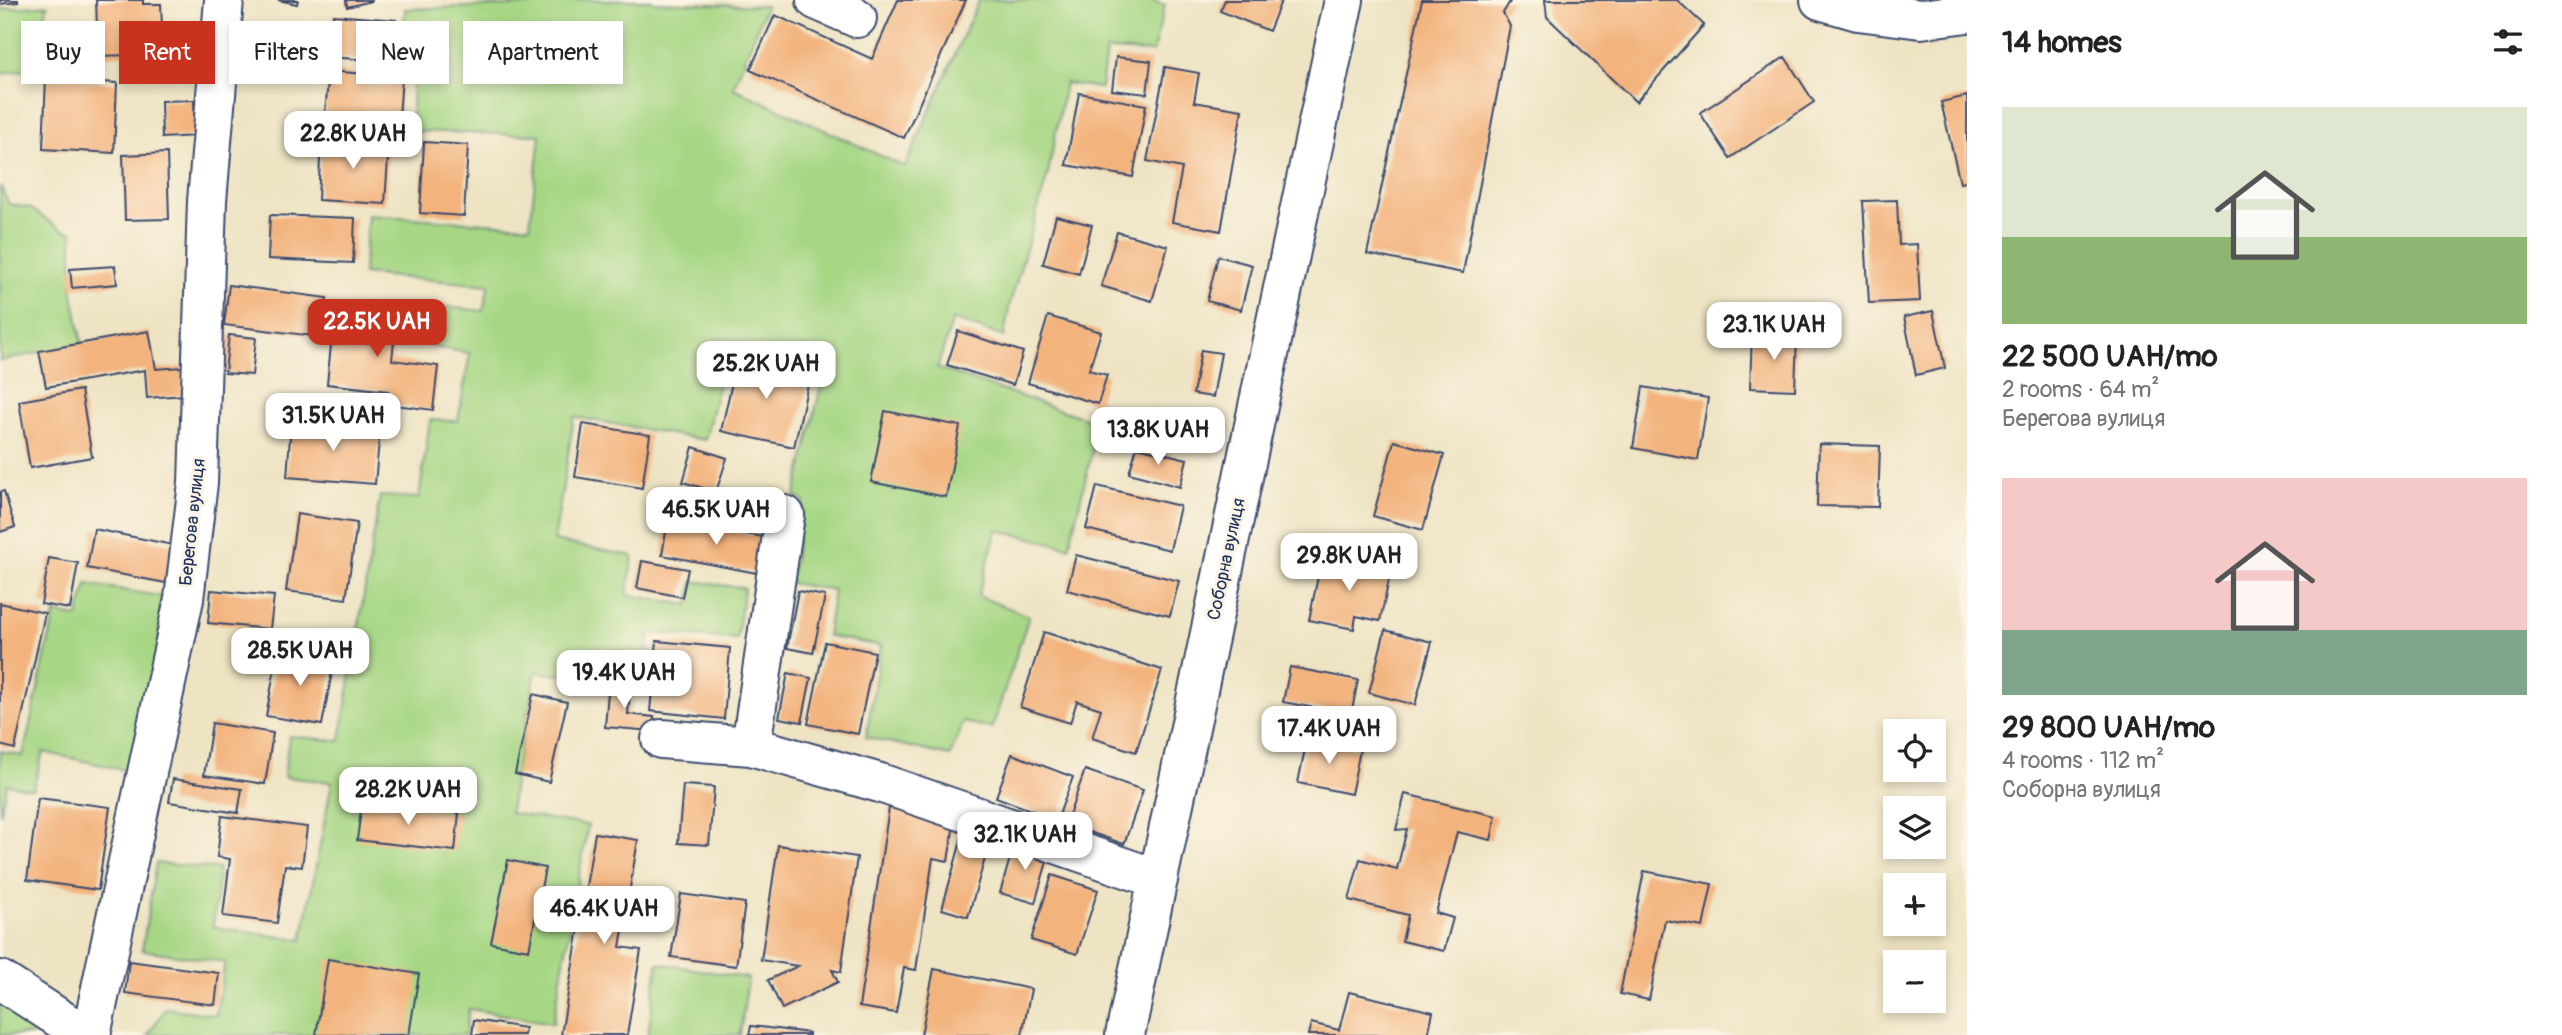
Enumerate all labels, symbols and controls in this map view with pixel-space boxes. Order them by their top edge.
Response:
chip: Buy [21,21,105,84]
chip: Rent [119,21,215,84]
chip: Filters [229,21,342,84]
chip: New [356,21,449,84]
chip: Apartment [463,21,623,84]
icon: filters [2489,23,2527,61]
text: 14 homes [2002,24,2122,61]
pin: 22.8K UAH [273,111,433,171]
text: 22.8K UAH [300,119,406,148]
icon: home [2202,152,2328,278]
pin: 22.5K UAH [297,300,457,359]
pin: 23.1K UAH [1694,302,1854,362]
text: 22.5K UAH [324,307,430,336]
text: 23.1K UAH [1723,310,1825,339]
text: 22 500 UAH/mo [2002,338,2218,375]
pin: 25.2K UAH [686,342,846,401]
text: 25.2K UAH [713,349,819,378]
text: 2 rooms · 64 m² [2002,375,2159,404]
pin: 31.5K UAH [253,393,413,453]
text: 31.5K UAH [282,401,384,430]
text: Берегова вулиця [2002,404,2165,433]
pin: 13.8K UAH [1078,407,1238,467]
text: 13.8K UAH [1107,415,1209,444]
street label: Берегова вулиця [174,457,211,587]
pin: 46.5K UAH [636,488,796,547]
text: 46.5K UAH [662,495,770,524]
street label: Соборна вулиця [1202,496,1251,622]
icon: home [2202,523,2328,649]
pin: 29.8K UAH [1269,534,1429,593]
text: 29.8K UAH [1297,541,1401,570]
pin: 28.5K UAH [220,628,380,688]
text: 28.5K UAH [247,636,353,665]
pin: 19.4K UAH [544,650,704,710]
text: 19.4K UAH [573,658,675,687]
pin: 17.4K UAH [1249,706,1409,766]
text: 29 800 UAH/mo [2002,709,2215,746]
text: 17.4K UAH [1277,714,1381,743]
map controls [1883,719,1946,1013]
button: locate [1883,719,1946,782]
text: 4 rooms · 112 m² [2002,746,2164,775]
pin: 28.2K UAH [328,768,488,827]
text: 28.2K UAH [355,775,461,804]
text: Соборна вулиця [2002,775,2161,804]
button: layers [1883,796,1946,859]
pin: 32.1K UAH [945,812,1105,872]
text: 32.1K UAH [973,820,1077,849]
button: + [1883,873,1946,936]
pin: 46.4K UAH [524,886,684,946]
text: 46.4K UAH [550,894,658,923]
button: − [1883,950,1946,1013]

